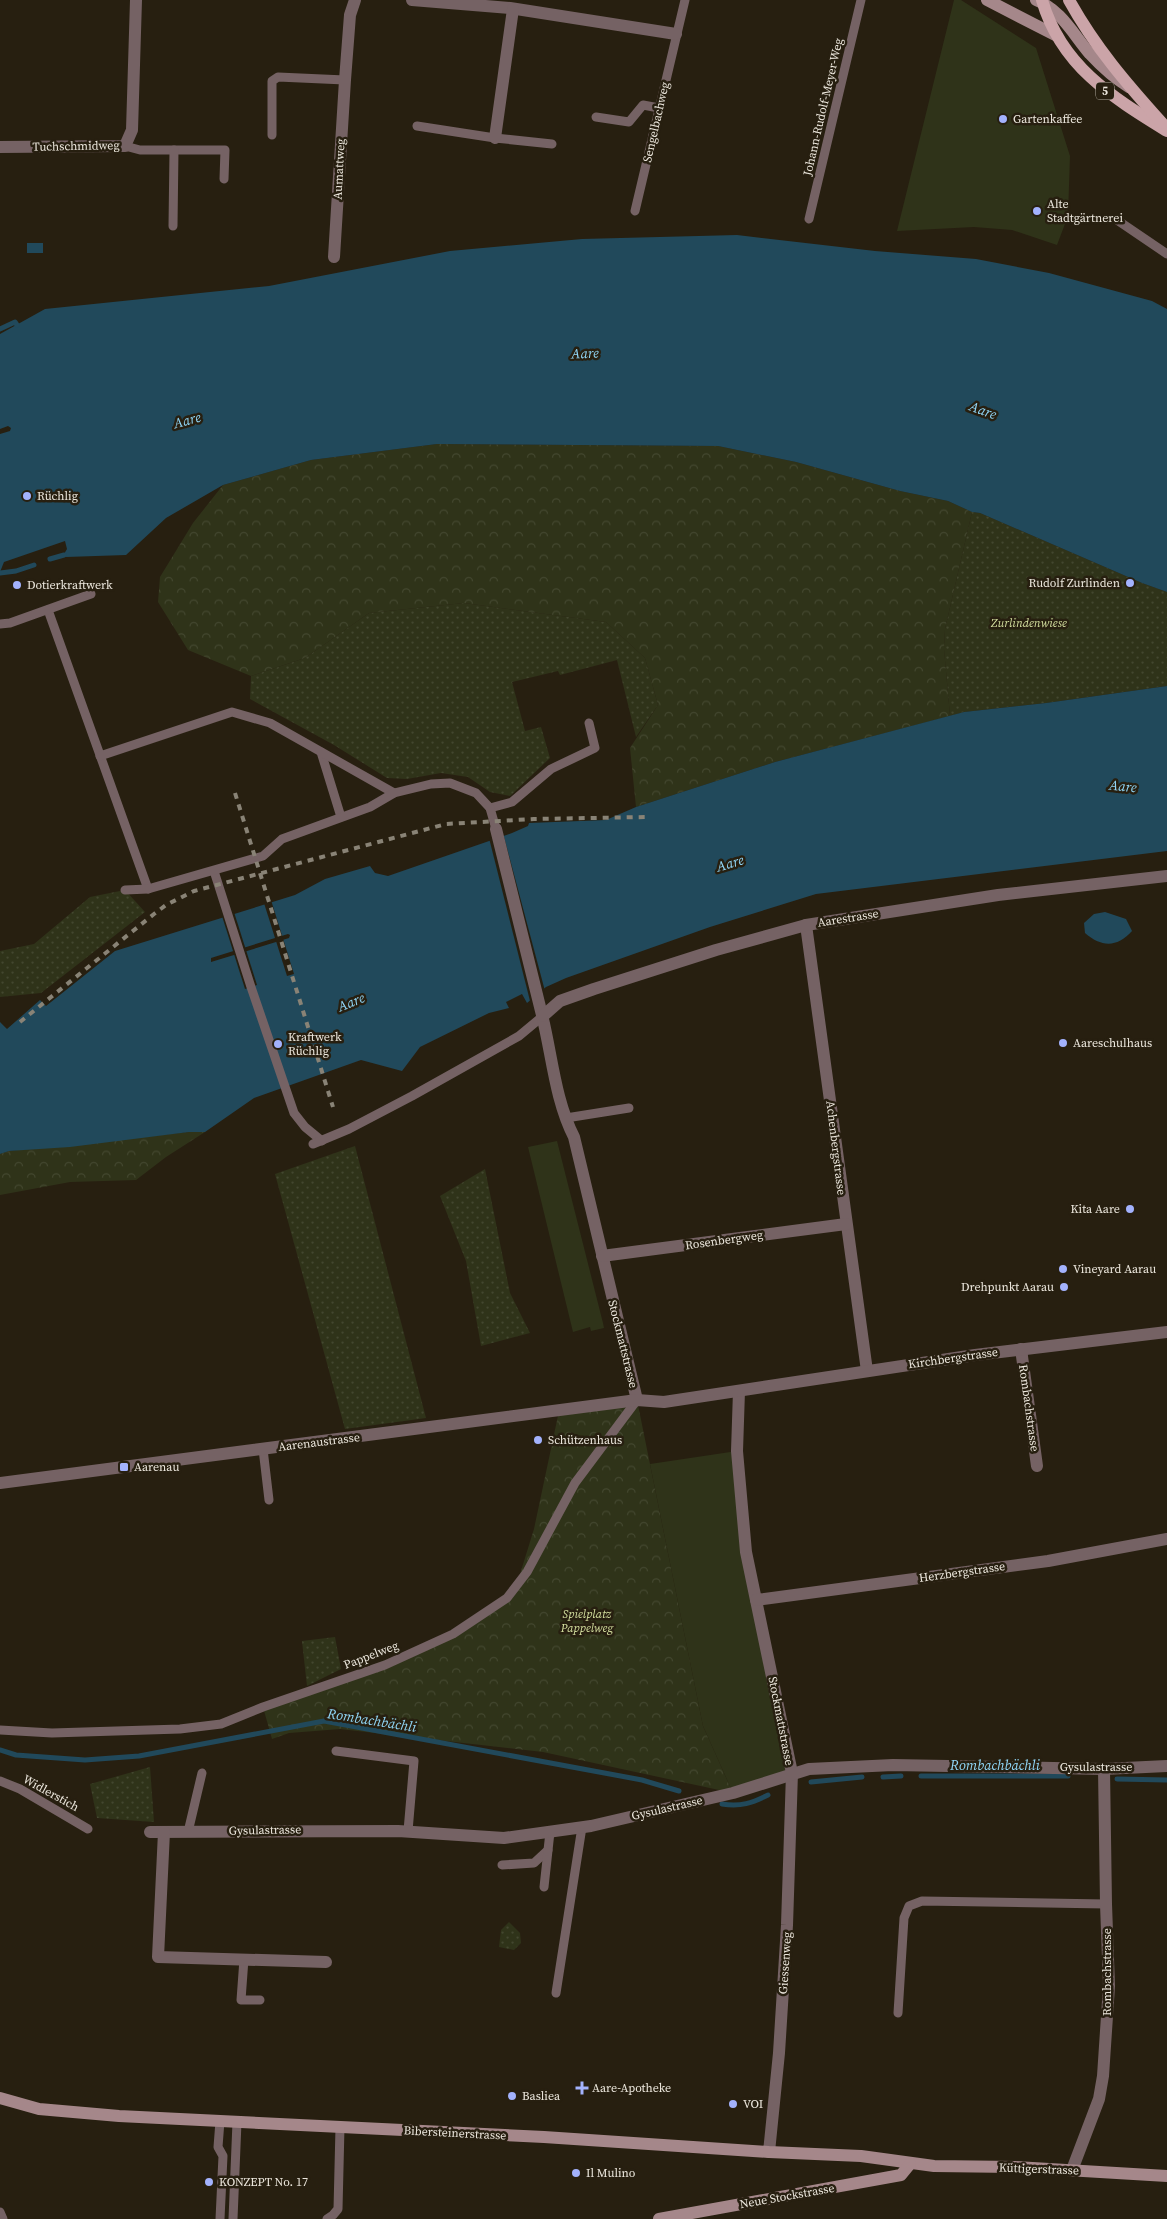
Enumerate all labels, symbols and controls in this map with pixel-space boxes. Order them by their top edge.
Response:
street label: Johann-Rudolf-Meyer-Weg [799,37,847,178]
street label: Sengelbachweg [639,80,673,164]
road number: 5 [1096,82,1114,100]
place label: Gartenkaffee [1013,111,1082,127]
marker: Gartenkaffee [997,113,1009,125]
street label: Tuchschmidweg [32,137,120,155]
street label: Aumattweg [329,138,349,200]
place label: Alte Stadtgärtnerei [1047,196,1123,226]
marker: Alte Stadtgärtnerei [1031,205,1043,217]
water label: Aare [570,343,599,364]
water label: Aare [966,396,1000,424]
water label: Aare [170,407,203,434]
place label: Rüchlig [37,488,78,504]
marker: Rüchlig [21,490,33,502]
place label: Rudolf Zurlinden [1028,575,1120,591]
place label: Dotierkraftwerk [27,577,113,593]
marker: Rudolf Zurlinden [1124,577,1136,589]
marker: Dotierkraftwerk [11,579,23,591]
park label: Zurlindenwiese [990,615,1067,631]
water label: Aare [1107,775,1138,797]
water label: Aare [713,849,746,877]
street label: Aarestrasse [816,905,880,931]
water label: Aare [333,987,368,1017]
place label: Kraftwerk Rüchlig [288,1029,342,1059]
place label: Aareschulhaus [1073,1035,1152,1051]
marker: Aareschulhaus [1057,1037,1069,1049]
marker: Kraftwerk Rüchlig [272,1038,284,1050]
street label: Achenbergstrasse [822,1100,850,1196]
place label: Kita Aare [1071,1201,1120,1217]
marker: Kita Aare [1124,1203,1136,1215]
street label: Rosenbergweg [684,1227,764,1253]
place label: Vineyard Aarau [1073,1261,1156,1277]
marker: Vineyard Aarau [1057,1263,1069,1275]
place label: Drehpunkt Aarau [961,1279,1054,1295]
marker: Drehpunkt Aarau [1058,1281,1070,1293]
street label: Stockmattstrasse [604,1298,642,1390]
street label: Kirchbergstrasse [907,1344,999,1372]
street label: Rombachstrasse [1015,1363,1043,1453]
street label: Aarenaustrasse [277,1429,361,1455]
place label: Schützenhaus [548,1432,622,1448]
marker: Schützenhaus [532,1434,544,1446]
place label: Aarenau [134,1459,179,1475]
marker: Aarenau [118,1461,130,1473]
street label: Herzbergstrasse [918,1558,1006,1586]
park label: Spielplatz Pappelweg [560,1606,614,1636]
street label: Pappelweg [341,1637,401,1673]
street label: Stockmattstrasse [765,1675,797,1767]
water label: Rombachbächli [325,1703,419,1737]
water label: Rombachbächli [949,1755,1041,1775]
street label: Gysulastrasse [1060,1759,1132,1775]
street label: Widlerstich [20,1771,82,1815]
street label: Gysulastrasse [630,1792,704,1824]
street label: Gysulastrasse [229,1821,301,1839]
street label: Rombachstrasse [1099,1928,1115,2016]
street label: Giessenweg [775,1931,795,1995]
place label: Aare-Apotheke [592,2080,671,2096]
marker: Aare-Apotheke [576,2082,588,2094]
place label: Basliea [522,2088,561,2104]
marker: Basliea [506,2090,518,2102]
place label: VOI [743,2096,763,2112]
marker: VOI [727,2098,739,2110]
street label: Bibersteinerstrasse [403,2122,507,2144]
street label: Küttigerstrasse [999,2160,1079,2178]
place label: Il Mulino [586,2165,636,2181]
marker: Il Mulino [570,2167,582,2179]
place label: KONZEPT No. 17 [219,2174,308,2190]
marker: KONZEPT No. 17 [203,2176,215,2188]
street label: Neue Stockstrasse [738,2180,836,2212]

